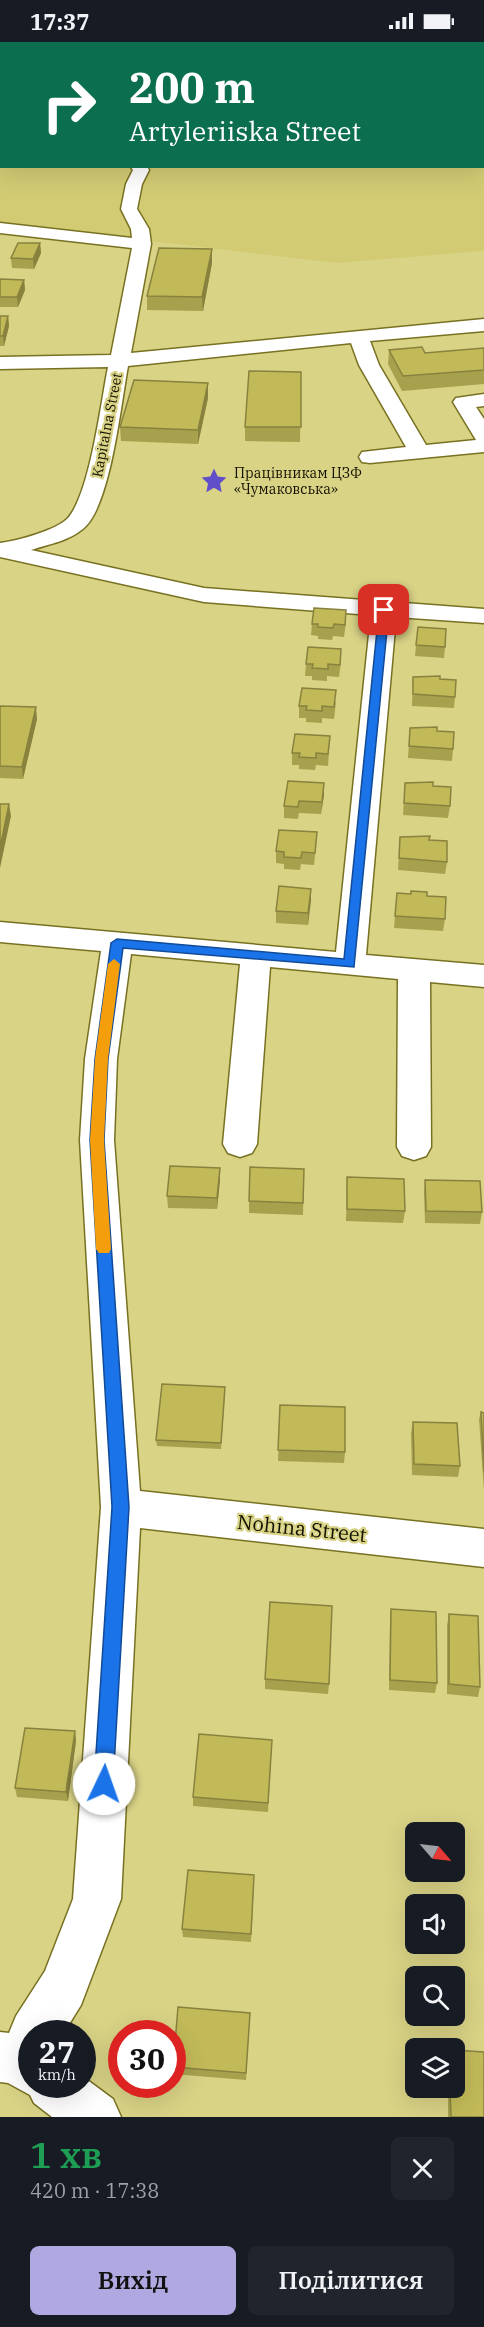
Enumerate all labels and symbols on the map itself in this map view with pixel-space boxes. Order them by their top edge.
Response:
street label: Kapitalna Street [88,371,126,479]
place label: Працівникам ЦЗФ «Чумаковська» [234,464,362,498]
place icon: Працівникам ЦЗФ «Чумаковська» [199,466,229,496]
pin [358,584,409,635]
street label: Nohina Street [236,1508,368,1548]
position arrow [72,1752,136,1816]
north arrow [405,1822,465,1882]
speed limit sign: 30 [108,2020,186,2098]

